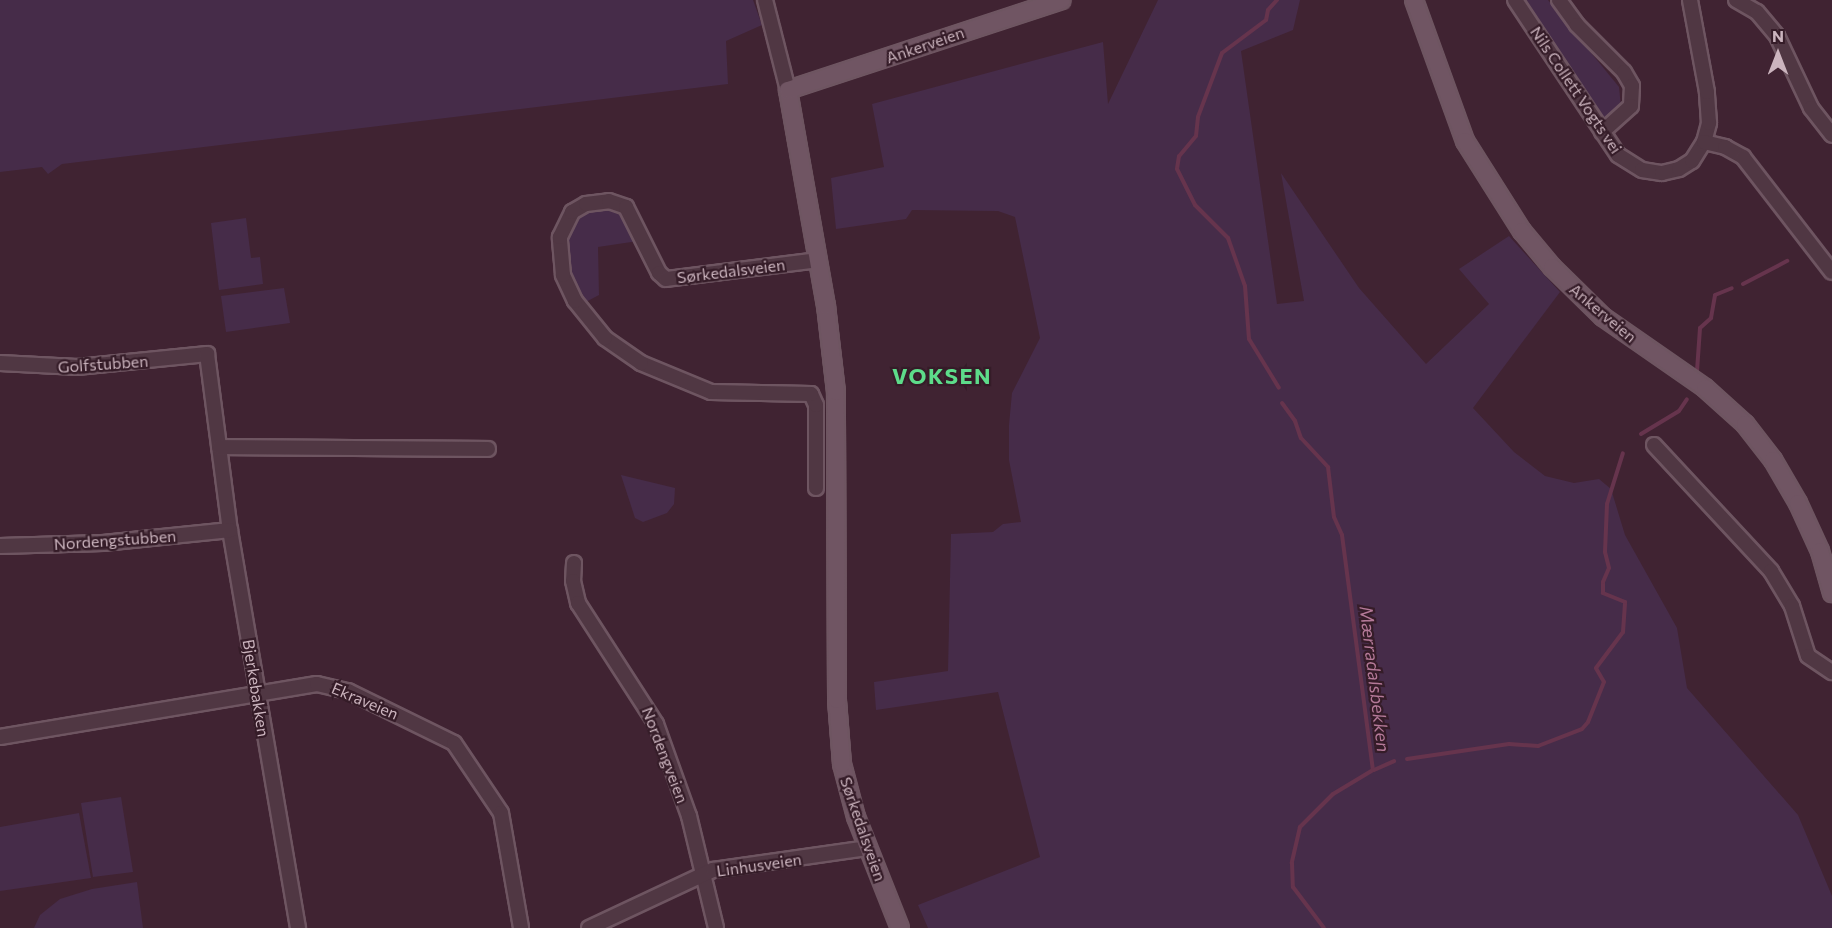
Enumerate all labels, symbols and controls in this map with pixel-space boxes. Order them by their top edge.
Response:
street label: Ankerveien [883,23,967,67]
street label: Nils Collett Vogts vei [1526,23,1626,157]
north arrow [1748,24,1808,84]
text: N [1772,26,1784,45]
street label: Sørkedalsveien [676,255,786,287]
street label: Ankerveien [1566,279,1640,347]
street label: Golfstubben [57,351,149,377]
district label: VOKSEN [892,363,992,389]
street label: Nordengstubben [53,526,177,554]
water label: Mærradalsbekken [1355,605,1395,753]
street label: Bjerkebakken [239,638,273,738]
street label: Ekraveien [329,678,401,724]
street label: Nordengveien [638,704,692,806]
street label: Sørkedalsveien [836,774,890,884]
street label: Linhusveien [715,850,803,880]

